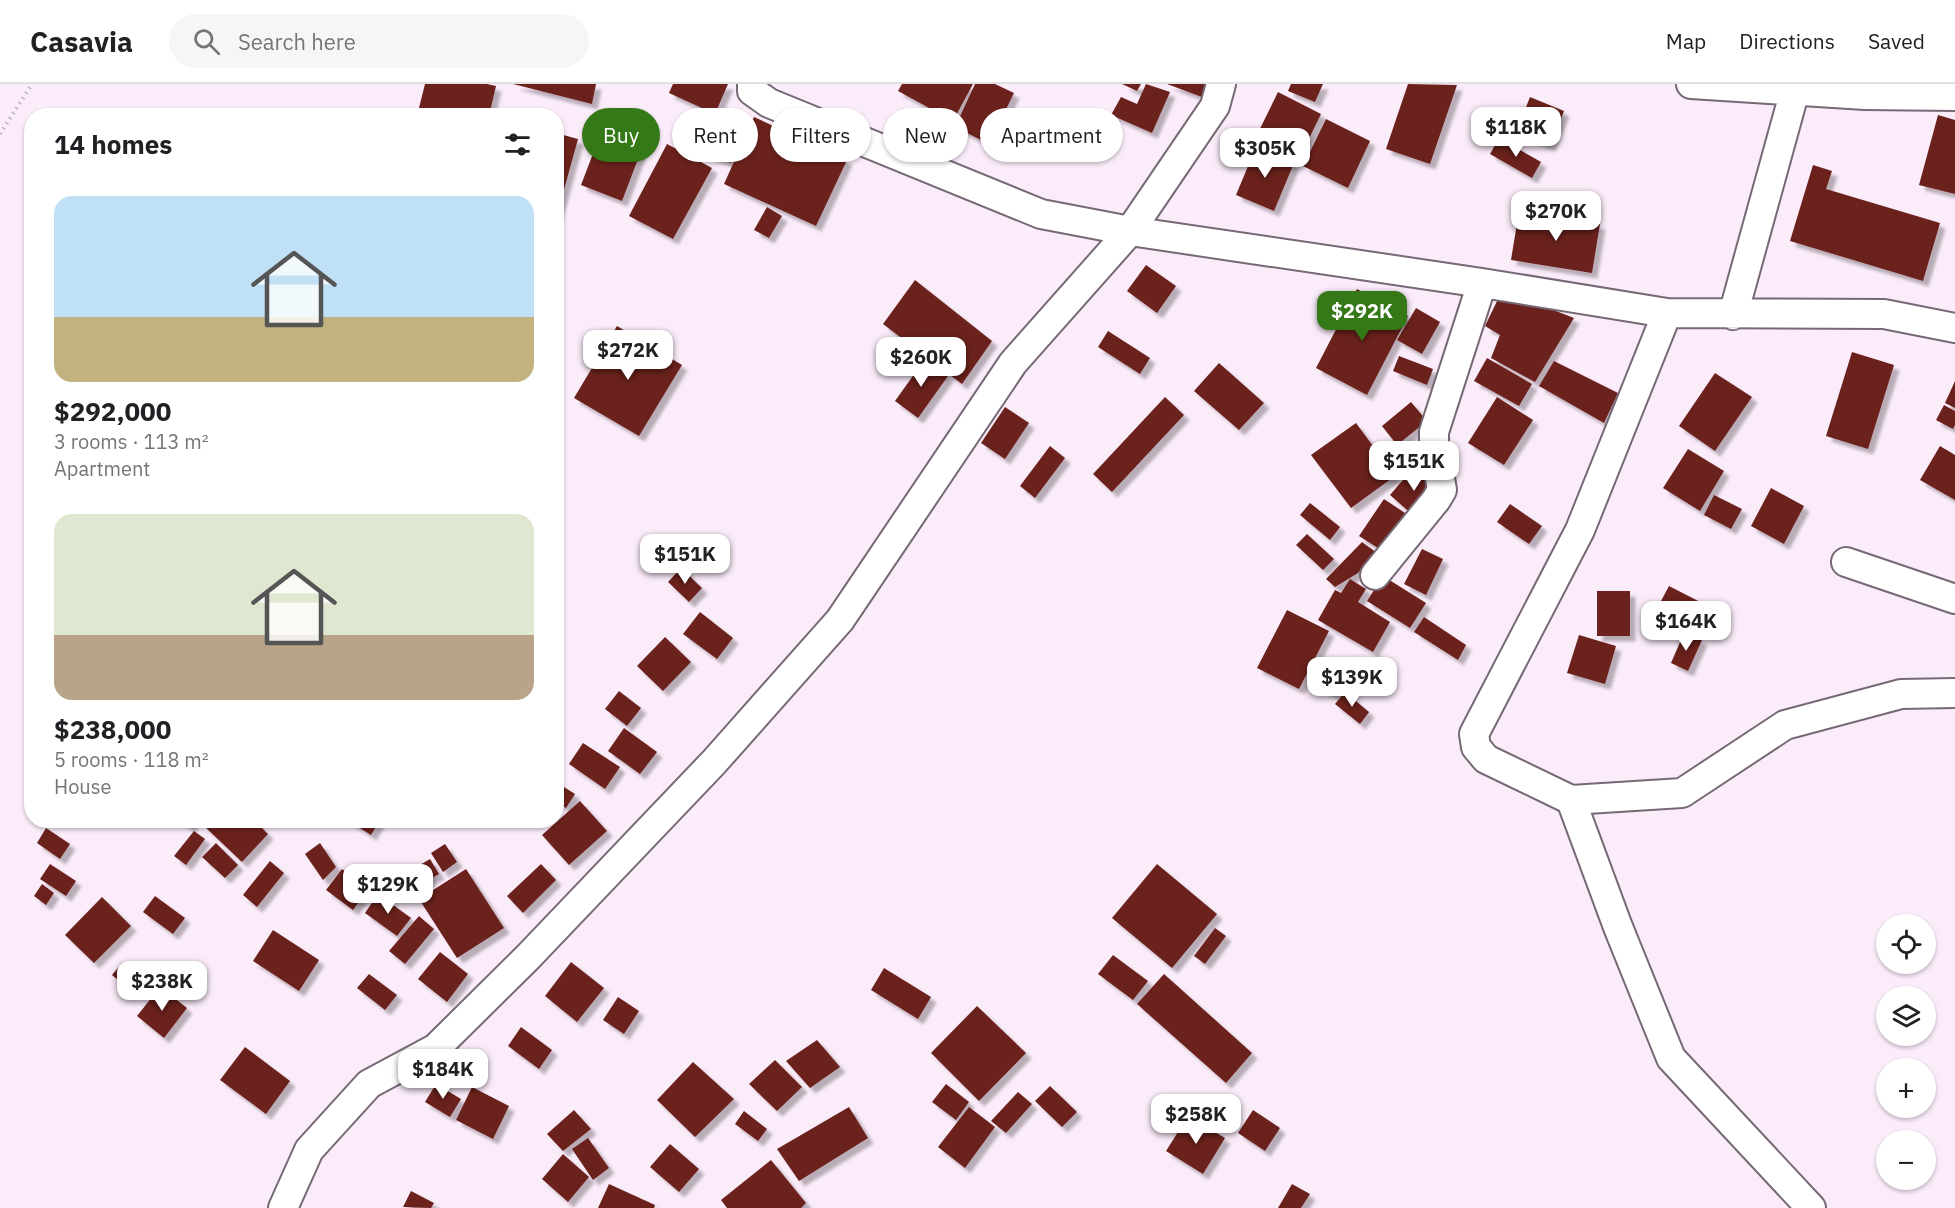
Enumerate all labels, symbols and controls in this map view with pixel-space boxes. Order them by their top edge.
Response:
search box [169,14,589,68]
text: Casavia [30,23,133,60]
icon: search [190,25,223,58]
text: Search here [238,27,356,56]
text: Map [1666,27,1706,55]
text: Directions [1739,27,1835,55]
text: Saved [1868,27,1925,55]
pin: $118K [1474,107,1558,158]
chip: Buy [582,108,660,162]
chip: Rent [672,108,758,162]
chip: Filters [770,108,871,162]
chip: New [883,108,968,162]
chip: Apartment [980,108,1123,162]
text: $118K [1485,113,1547,140]
text: 14 homes [54,127,172,161]
icon: filters [501,128,534,161]
pin: $305K [1223,128,1307,179]
text: $305K [1234,134,1296,161]
pin: $270K [1514,191,1598,242]
text: $270K [1525,197,1587,224]
icon: home [240,235,348,343]
pin: $292K [1320,291,1404,342]
text: $292K [1331,297,1393,324]
pin: $272K [586,330,670,381]
text: $272K [597,336,659,363]
pin: $260K [879,337,963,388]
text: $260K [890,343,952,370]
text: $292,000 [54,394,171,428]
text: 3 rooms · 113 m² [54,428,209,455]
pin: $151K [1372,441,1456,492]
text: $151K [1383,447,1445,474]
text: Apartment [54,455,150,482]
pin: $151K [643,534,727,585]
text: $151K [654,540,716,567]
icon: home [240,553,348,661]
pin: $164K [1644,601,1728,652]
text: $164K [1655,607,1717,634]
pin: $139K [1310,657,1394,708]
text: $139K [1321,663,1383,690]
text: $238,000 [54,712,171,746]
text: 5 rooms · 118 m² [54,746,209,773]
text: House [54,773,111,800]
pin: $129K [346,864,430,915]
text: $129K [357,870,419,897]
map controls [1876,914,1936,1190]
button: locate [1876,914,1936,974]
pin: $238K [120,961,204,1012]
text: $238K [131,967,193,994]
button: layers [1876,986,1936,1046]
pin: $184K [401,1049,485,1100]
text: $184K [412,1055,474,1082]
button: + [1876,1058,1936,1118]
pin: $258K [1154,1094,1238,1145]
text: $258K [1165,1100,1227,1127]
button: − [1876,1130,1936,1190]

